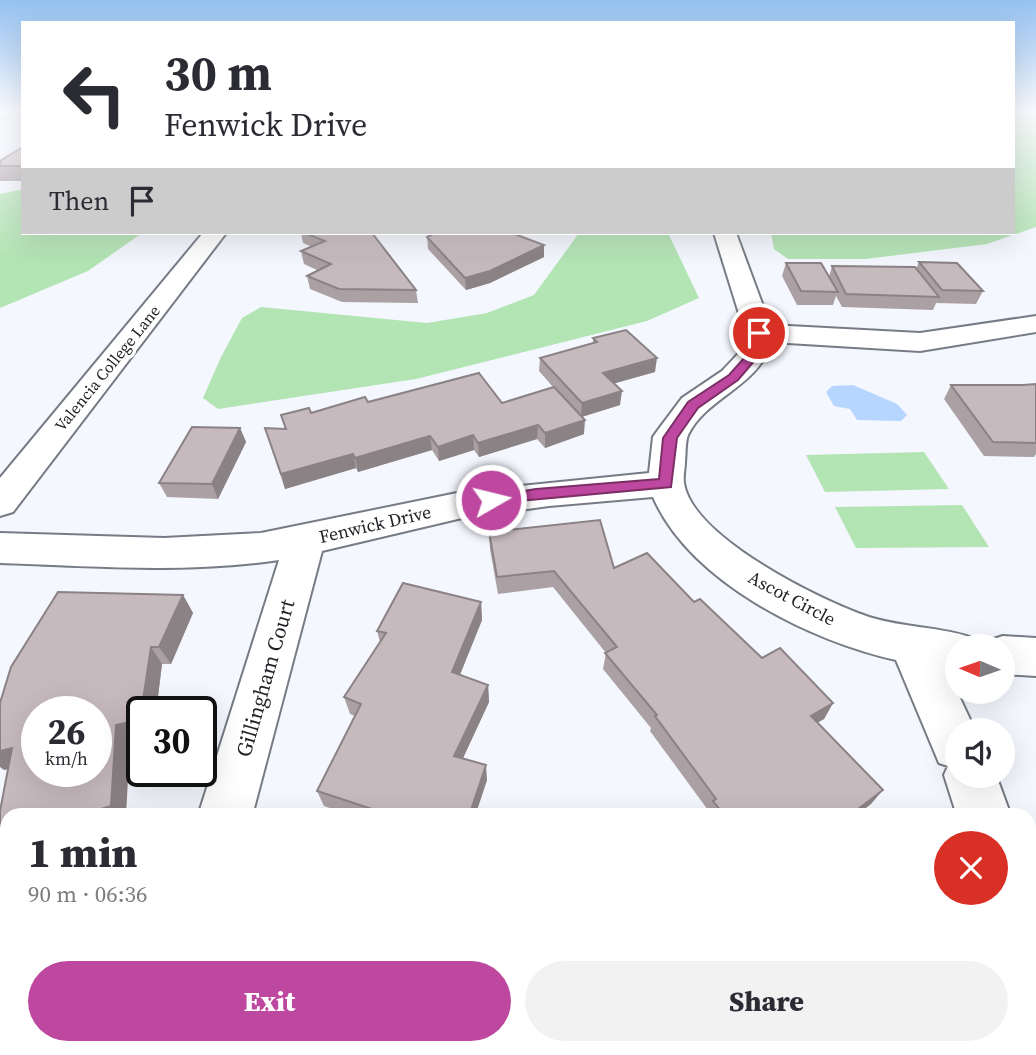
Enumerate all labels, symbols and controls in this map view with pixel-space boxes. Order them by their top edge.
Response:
text: 30 m [164,39,272,106]
icon: left [49,49,140,140]
text: Fenwick Drive [164,103,367,147]
icon: arrive [123,182,161,220]
text: Then [49,183,109,219]
street label: Valencia College Lane [49,300,165,436]
pin [729,303,789,363]
icon: arrive [740,314,778,352]
position arrow [454,463,528,537]
street label: Fenwick Drive [316,499,434,549]
street label: Ascot Circle [744,565,840,631]
street label: Gillingham Court [229,596,301,760]
north arrow [945,634,1015,704]
map controls [945,634,1015,788]
speed limit sign: 30 [126,696,217,787]
text: 26 [48,708,85,756]
button: sound [945,718,1015,788]
text: km/h [45,746,88,771]
text: 1 min [28,823,138,881]
button: close [934,831,1008,905]
text: 90 m · 06:36 [28,878,148,910]
button: Exit [28,961,511,1041]
button: Share [525,961,1008,1041]

